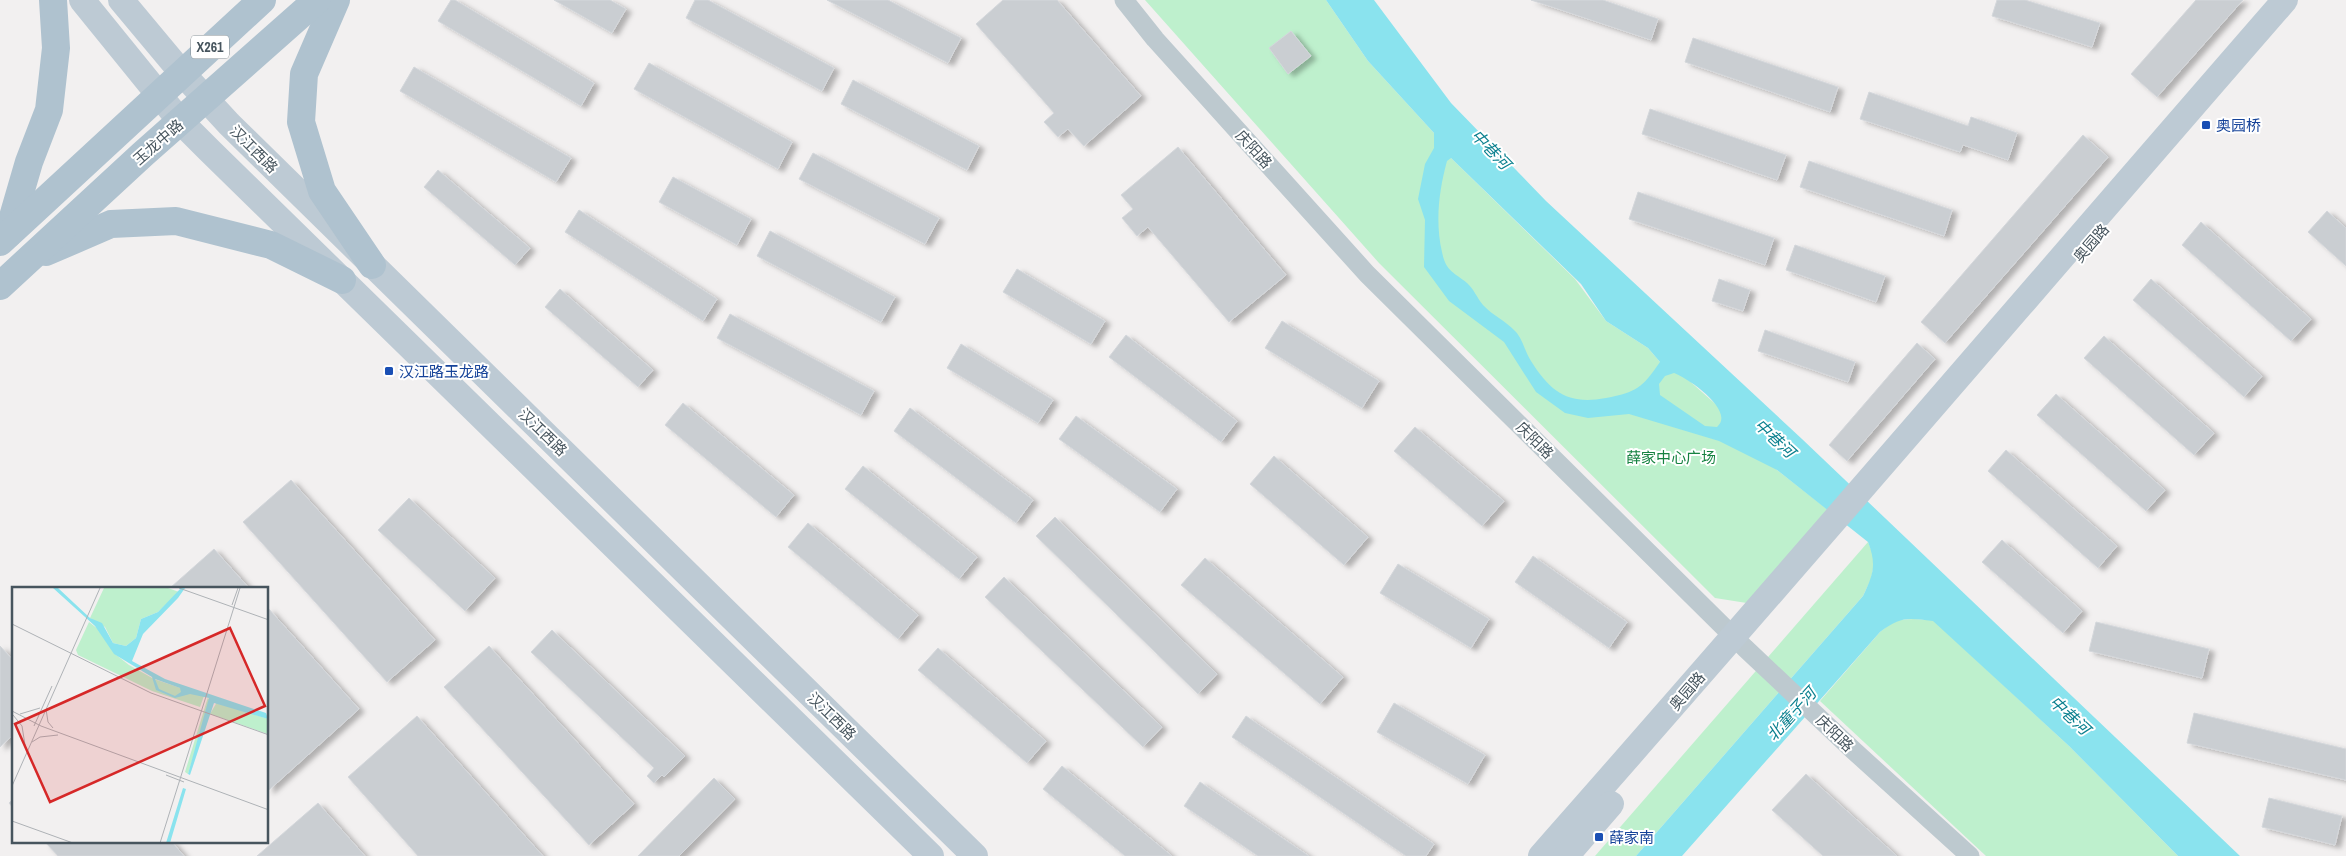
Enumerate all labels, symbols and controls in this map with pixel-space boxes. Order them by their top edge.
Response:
road number: X261 [191,36,229,58]
street label: 玉龙中路 [128,114,188,170]
place label: 奥园桥 [2216,115,2261,136]
marker: 奥园桥 [2200,119,2212,131]
street label: 汉江西路 [225,120,283,178]
water label: 中巷河 [1466,124,1518,176]
street label: 庆阳路 [1231,125,1277,173]
street label: 奥园路 [2068,219,2114,267]
place label: 汉江路玉龙路 [399,361,489,382]
marker: 汉江路玉龙路 [383,365,395,377]
street label: 汉江西路 [514,404,572,460]
water label: 中巷河 [1750,414,1802,464]
street label: 庆阳路 [1512,417,1558,463]
park label: 薛家中心广场 [1626,447,1716,468]
inset map [12,587,269,844]
street label: 奥园路 [1664,667,1710,715]
water label: 北童子河 [1761,681,1823,745]
street label: 汉江西路 [803,688,861,744]
water label: 中巷河 [2045,691,2097,741]
street label: 庆阳路 [1812,710,1858,756]
place label: 薛家南 [1609,827,1654,848]
marker: 薛家南 [1593,831,1605,843]

